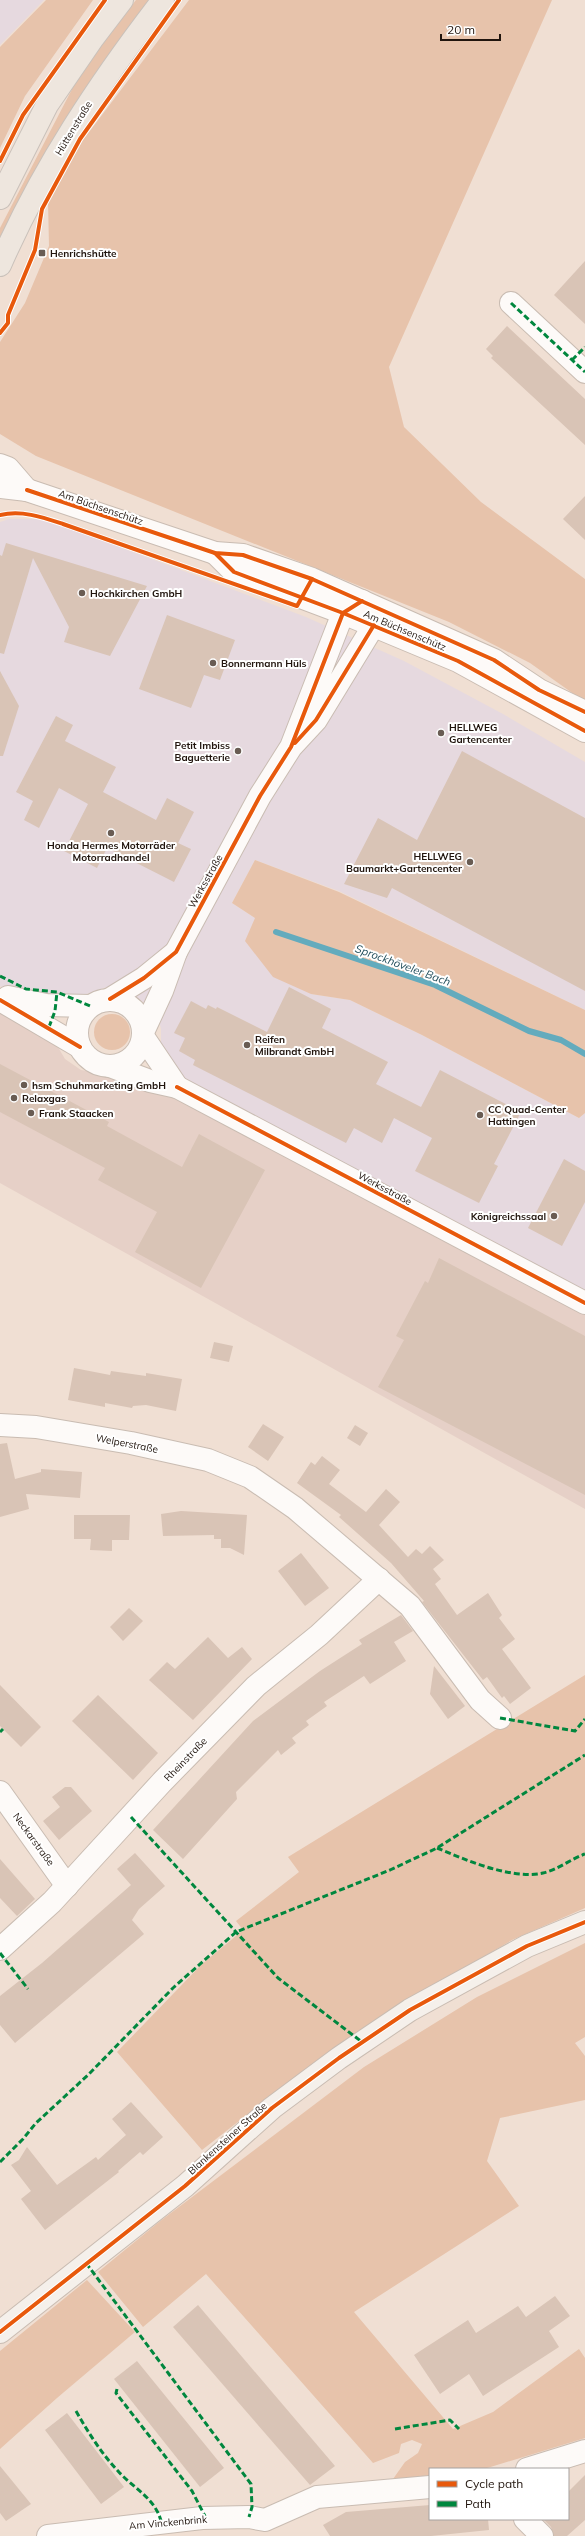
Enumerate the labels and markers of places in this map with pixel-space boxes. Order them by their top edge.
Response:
place label: Henrichshütte [50,247,117,260]
marker: Henrichshütte [37,248,47,258]
place label: Hochkirchen GmbH [90,587,182,600]
marker: Hochkirchen GmbH [77,588,87,598]
place label: Bonnermann Hüls [221,657,307,670]
marker: Bonnermann Hüls [208,658,218,668]
place label: HELLWEG Gartencenter [449,721,512,746]
marker: HELLWEG Gartencenter [436,728,446,738]
place label: Petit Imbiss Baguetterie [175,739,231,764]
marker: Petit Imbiss Baguetterie [233,746,243,756]
marker: Honda Hermes Motorräder Motorradhandel [106,828,116,838]
place label: Honda Hermes Motorräder Motorradhandel [47,839,175,864]
place label: HELLWEG Baumarkt+Gartencenter [346,850,462,875]
marker: HELLWEG Baumarkt+Gartencenter [465,857,475,867]
place label: Reifen Milbrandt GmbH [255,1033,334,1058]
marker: Reifen Milbrandt GmbH [242,1040,252,1050]
place label: hsm Schuhmarketing GmbH [32,1079,166,1092]
marker: hsm Schuhmarketing GmbH [19,1080,29,1090]
place label: Relaxgas [22,1092,66,1105]
marker: Relaxgas [9,1093,19,1103]
place label: CC Quad-Center Hattingen [488,1103,566,1128]
place label: Frank Staacken [39,1107,114,1120]
marker: Frank Staacken [26,1108,36,1118]
marker: CC Quad-Center Hattingen [475,1110,485,1120]
place label: Königreichssaal [471,1210,546,1223]
marker: Königreichssaal [549,1211,559,1221]

